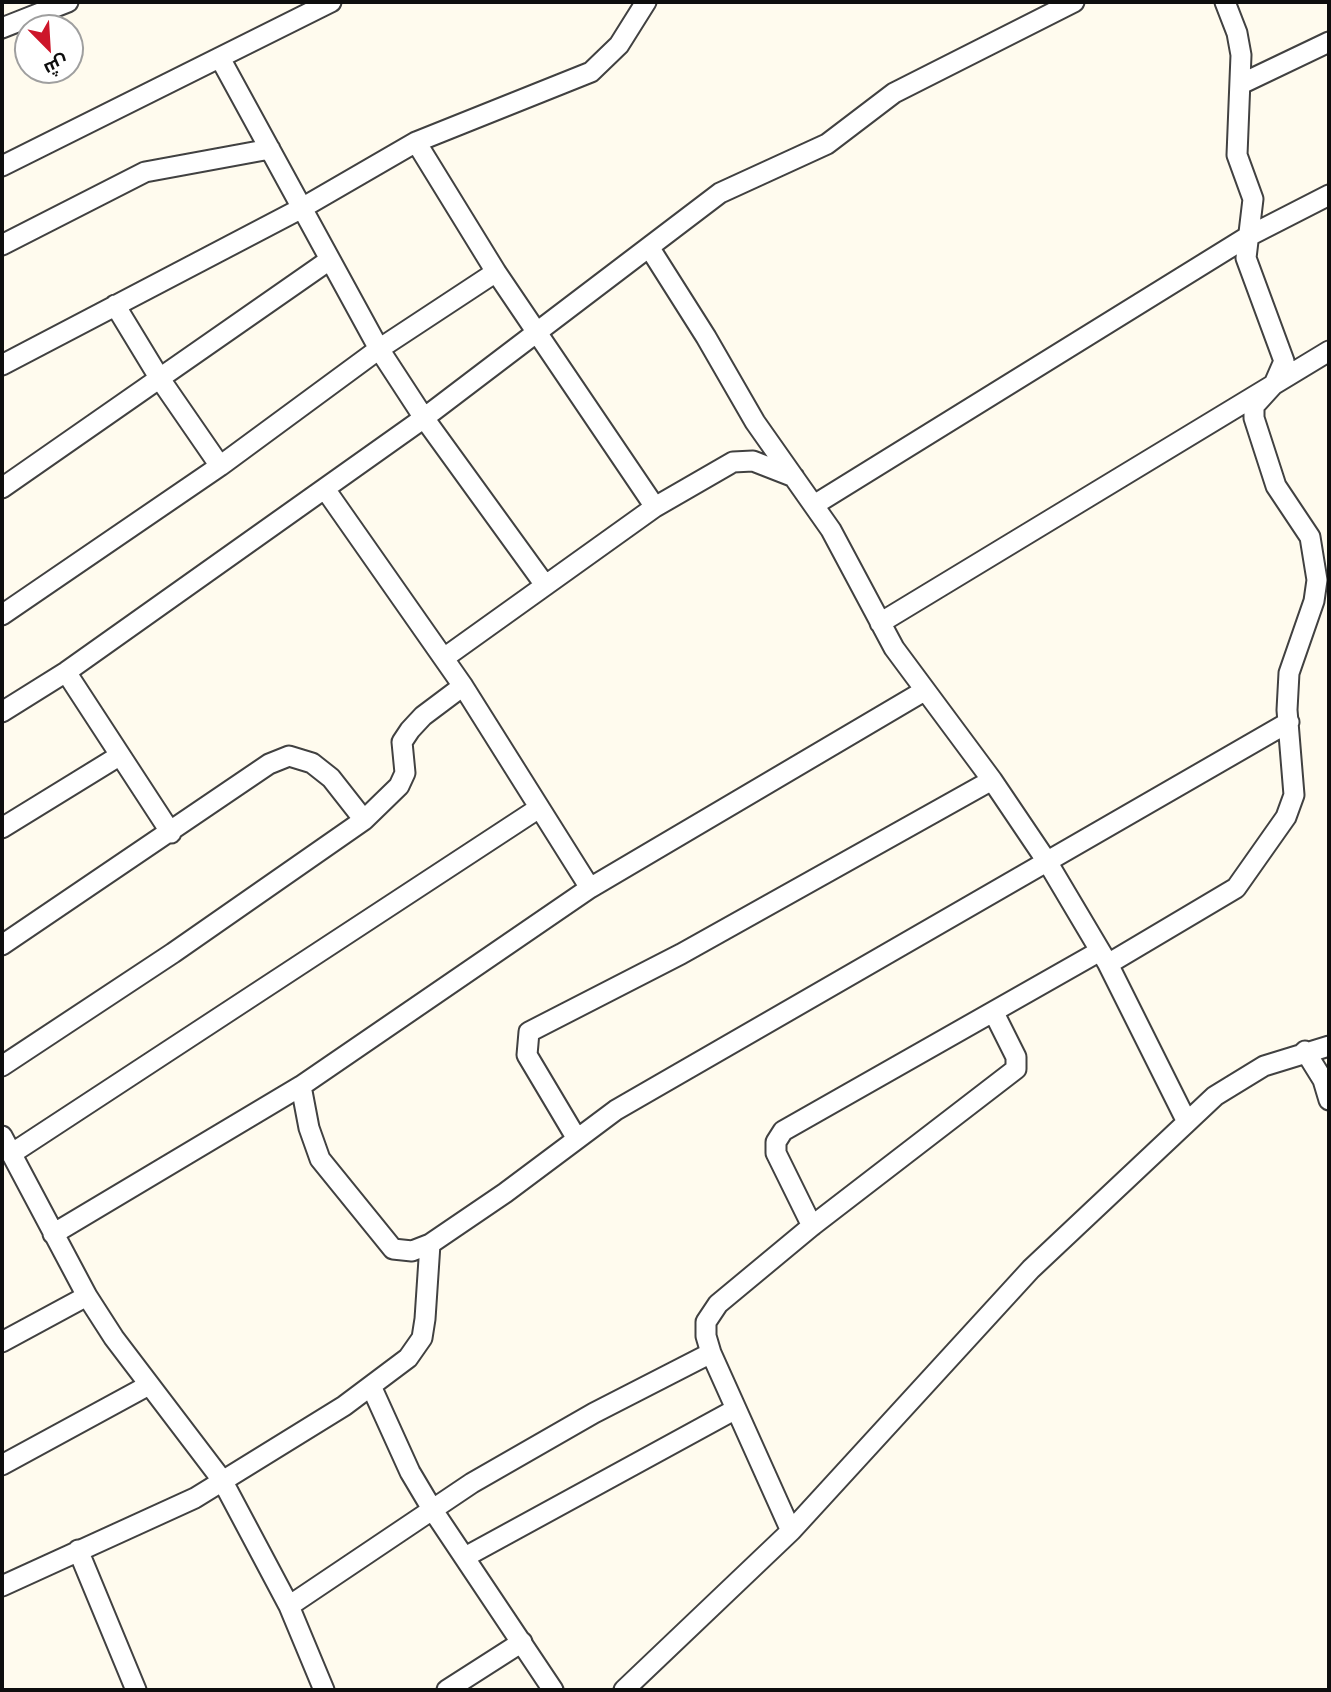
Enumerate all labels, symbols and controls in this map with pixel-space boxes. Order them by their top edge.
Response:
north arrow [14,14,84,84]
text: ش [38,45,75,88]

